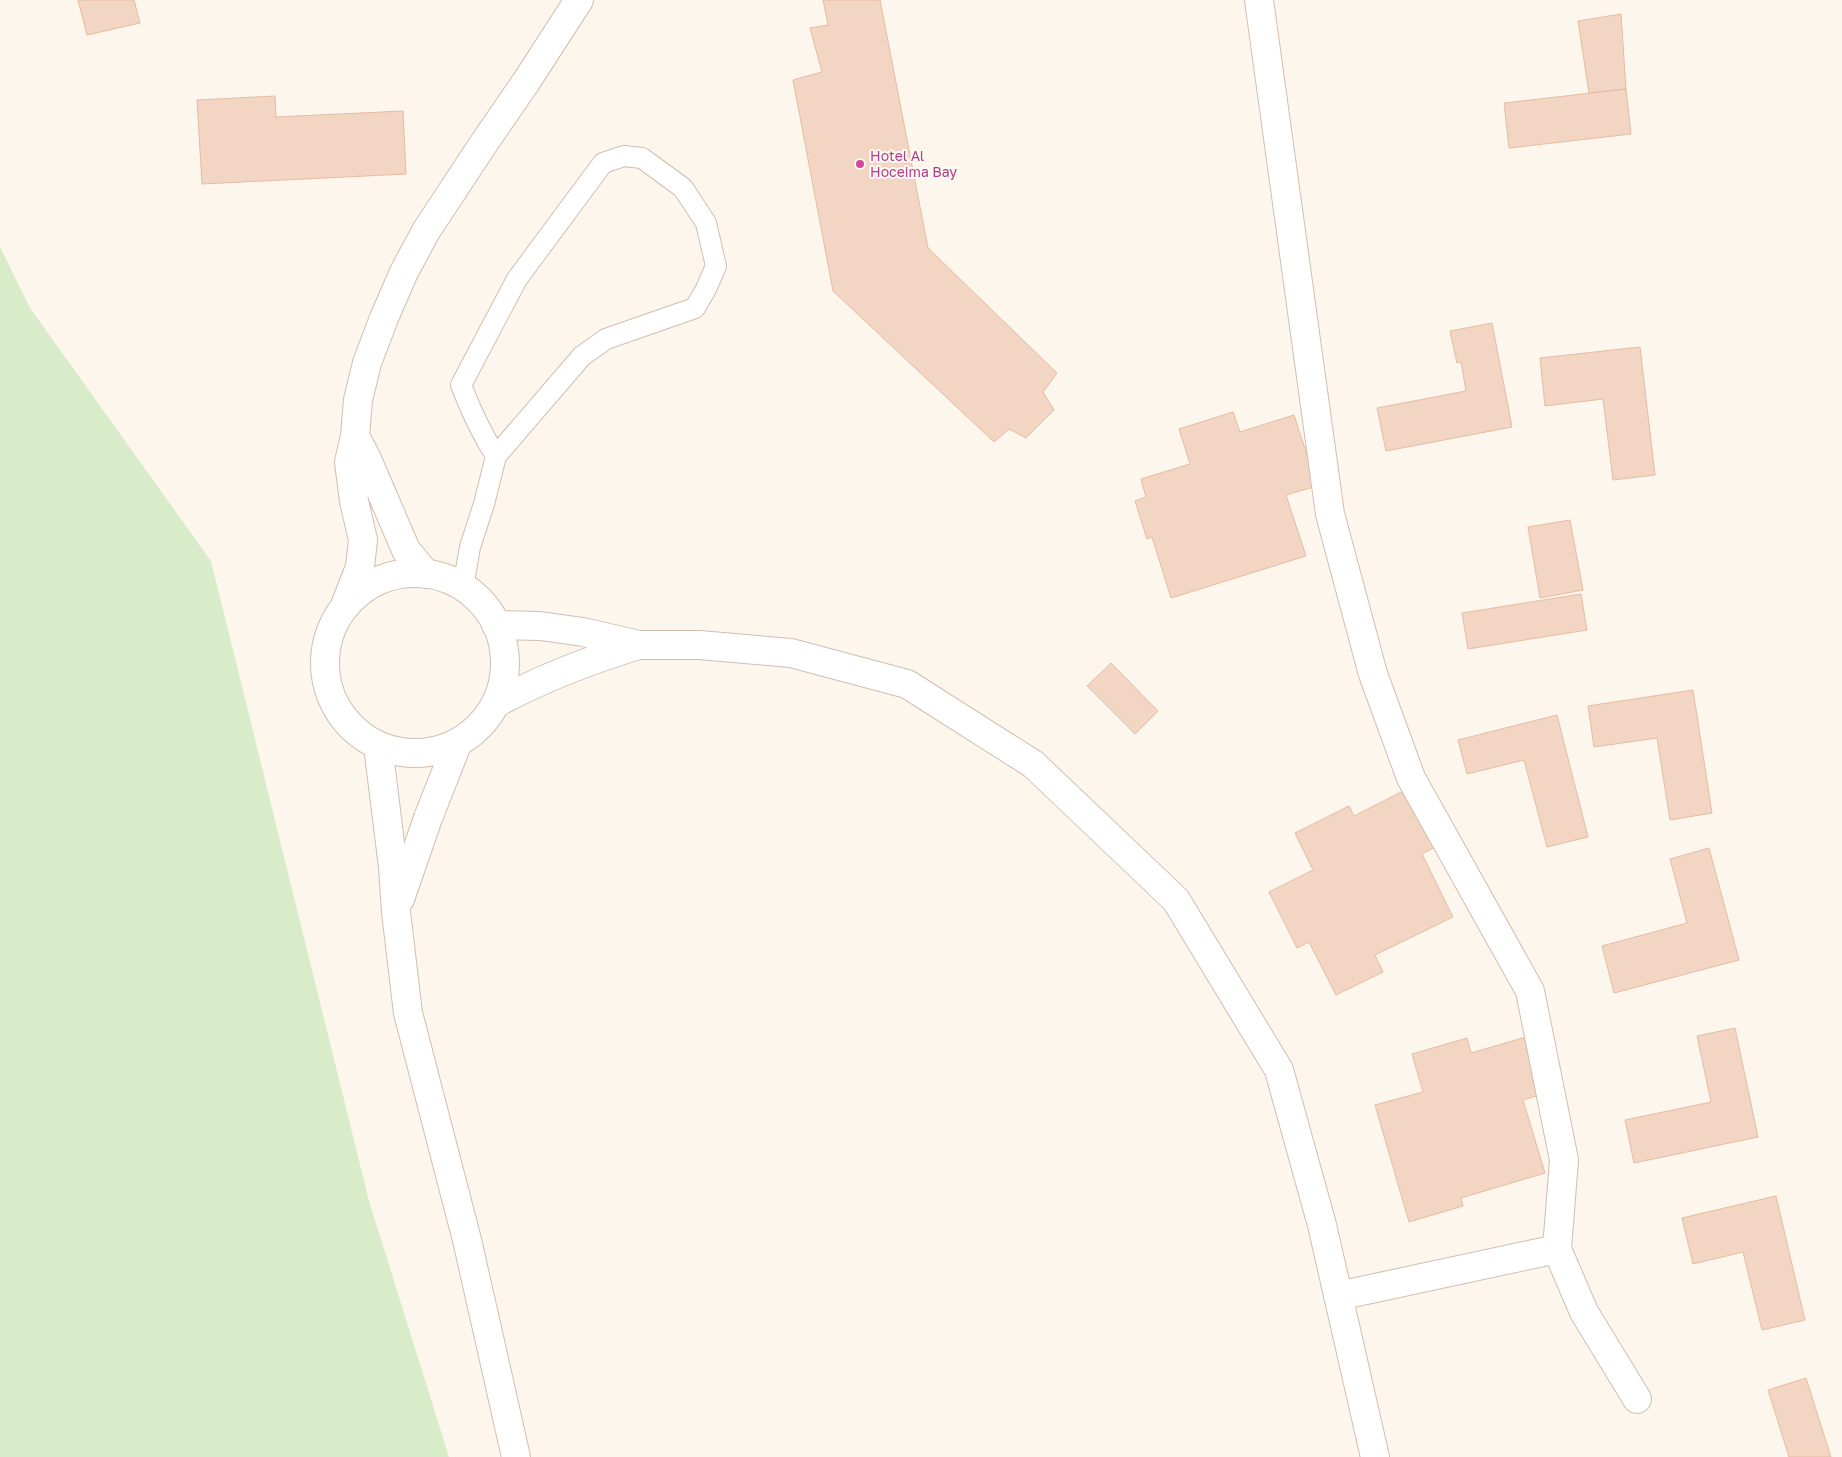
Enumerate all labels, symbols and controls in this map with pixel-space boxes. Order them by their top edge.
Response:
place label: Hotel Al Hoceima Bay [870,147,957,180]
marker: Hotel Al Hoceima Bay [854,158,866,170]

